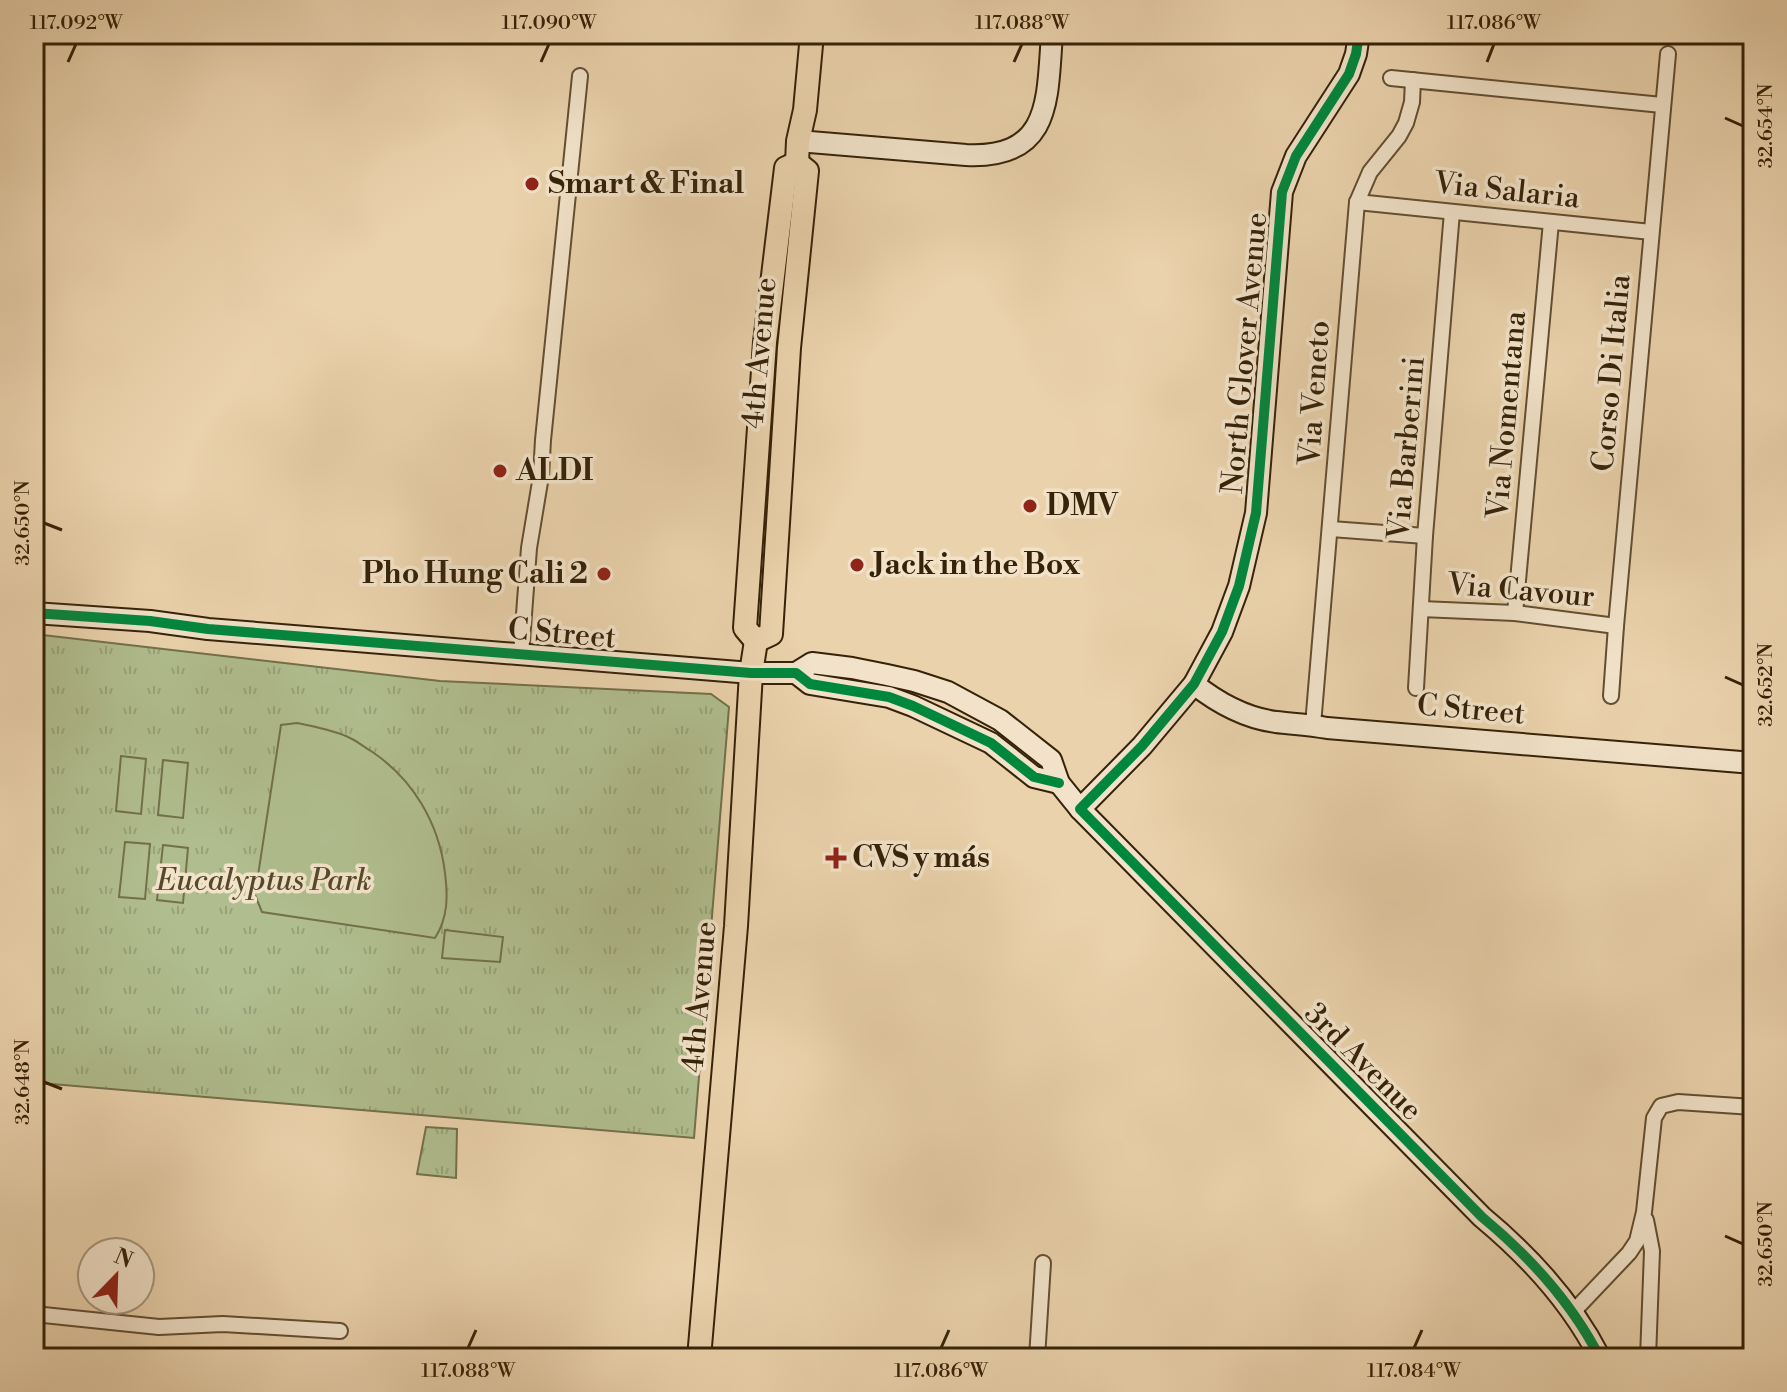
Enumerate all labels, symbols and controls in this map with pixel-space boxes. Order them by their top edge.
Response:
text: 117.092°W [29,11,123,36]
text: 117.090°W [502,11,597,36]
text: 117.088°W [975,11,1070,36]
text: 117.086°W [1447,11,1542,36]
text: 32.654°N [1754,84,1779,168]
street label: Via Salaria [1431,164,1582,218]
place label: Smart & Final [548,165,744,203]
marker: Smart & Final [523,175,541,193]
street label: North Glover Avenue [1214,211,1276,495]
street label: Corso Di Italia [1584,272,1640,473]
street label: 4th Avenue [734,276,786,430]
street label: Via Nomentana [1479,309,1535,521]
street label: Via Veneto [1291,319,1339,468]
street label: Via Barberini [1380,355,1434,542]
place label: ALDI [515,452,594,490]
marker: ALDI [491,462,509,480]
text: 32.650°N [11,480,36,566]
place label: DMV [1046,487,1119,525]
marker: DMV [1021,497,1039,515]
place label: Jack in the Box [869,546,1081,584]
place label: Pho Hung Cali 2 [362,555,588,593]
marker: Jack in the Box [848,556,866,574]
marker: Pho Hung Cali 2 [595,565,613,583]
street label: Via Cavour [1445,566,1596,616]
street label: C Street [506,610,618,658]
text: 32.652°N [1754,643,1779,727]
street label: C Street [1415,686,1527,734]
place label: CVS y más [852,839,990,877]
marker: CVS y más [827,849,845,867]
park label: Eucalyptus Park [154,862,372,900]
street label: 4th Avenue [674,920,726,1074]
street label: 3rd Avenue [1296,995,1430,1129]
text: 32.648°N [11,1039,36,1125]
text: 32.650°N [1754,1201,1779,1287]
north arrow [76,1236,156,1316]
text: N [110,1243,137,1275]
text: 117.088°W [421,1359,516,1384]
text: 117.086°W [894,1359,989,1384]
text: 117.084°W [1367,1359,1462,1384]

